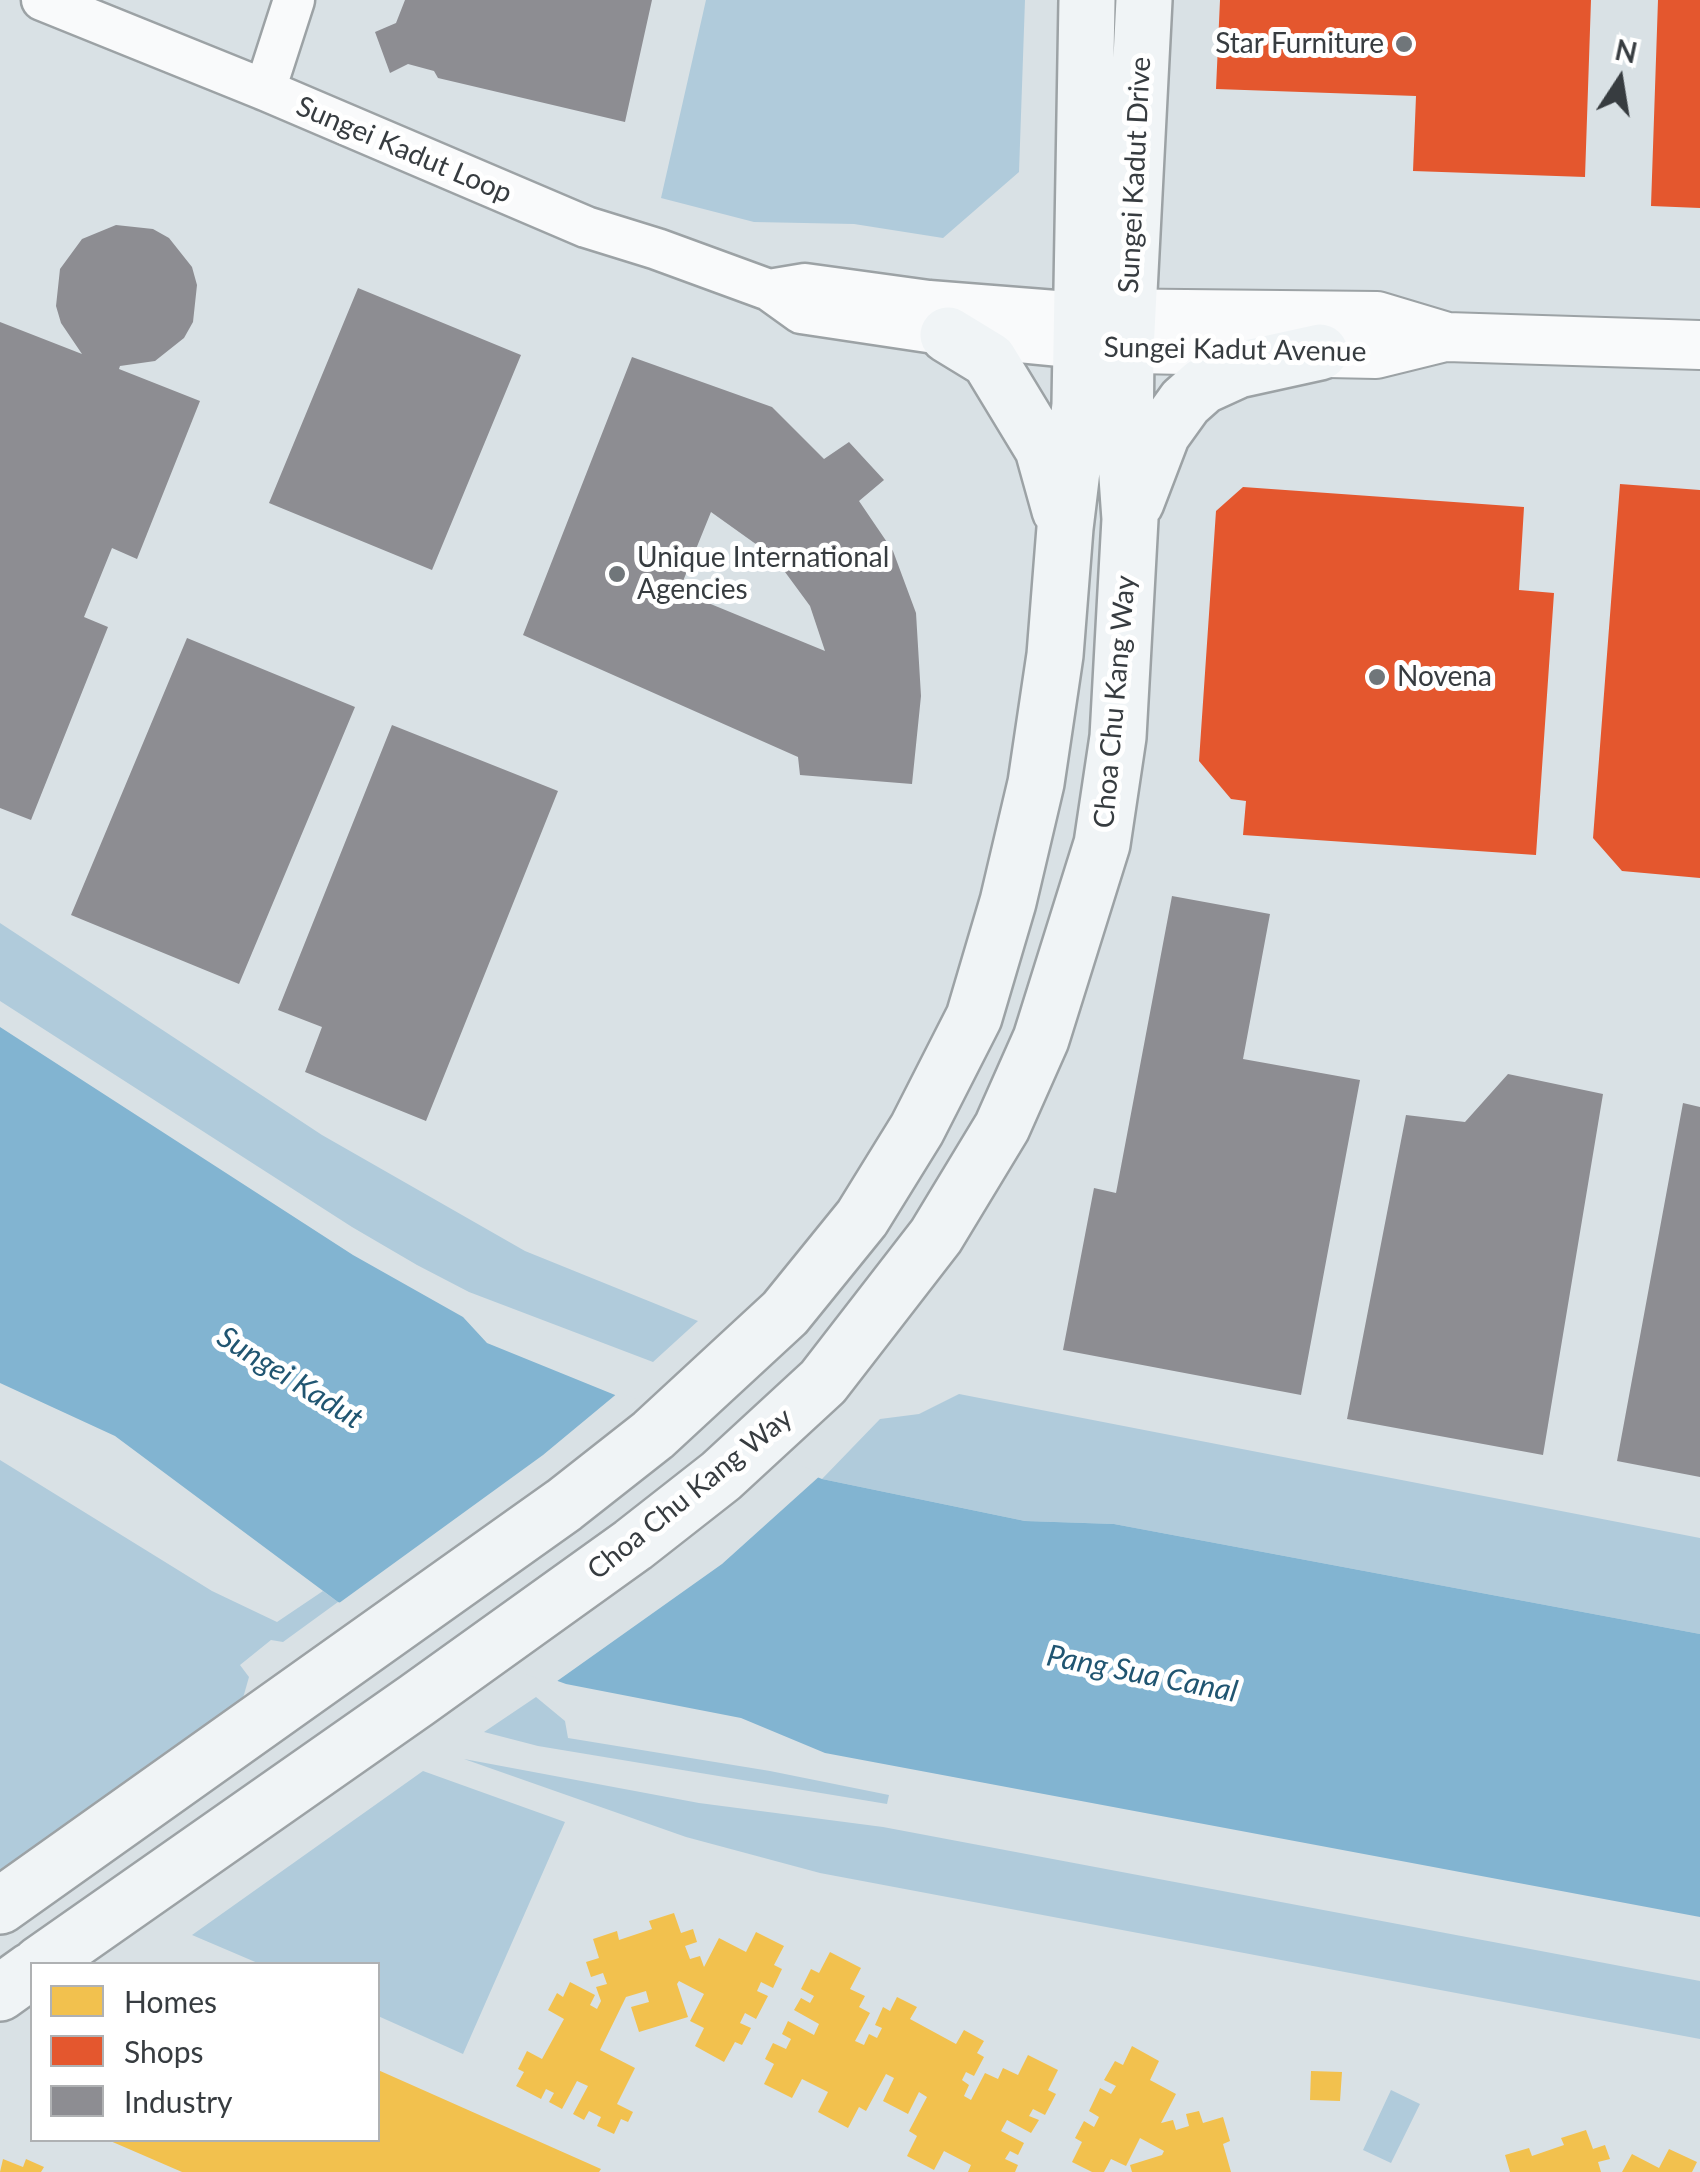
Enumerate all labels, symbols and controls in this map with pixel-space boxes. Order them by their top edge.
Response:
place label: Star Furniture [1215,27,1384,61]
north arrow [1570,30,1670,130]
text: N [1612,32,1640,70]
marker: Star Furniture [1393,33,1415,55]
street label: Sungei Kadut Drive [1112,56,1158,294]
street label: Sungei Kadut Loop [291,89,517,211]
street label: Sungei Kadut Avenue [1103,331,1367,369]
place label: Unique International Agencies [637,541,889,607]
marker: Unique International Agencies [606,563,628,585]
street label: Choa Chu Kang Way [1087,574,1143,830]
place label: Novena [1397,660,1492,694]
marker: Novena [1366,666,1388,688]
water label: Sungei Kadut [211,1319,369,1437]
street label: Choa Chu Kang Way [581,1401,799,1587]
water label: Pang Sua Canal [1044,1638,1240,1710]
legend [30,1962,380,2142]
text: Homes [124,1983,217,2019]
text: Shops [124,2033,204,2069]
text: Industry [124,2083,233,2119]

